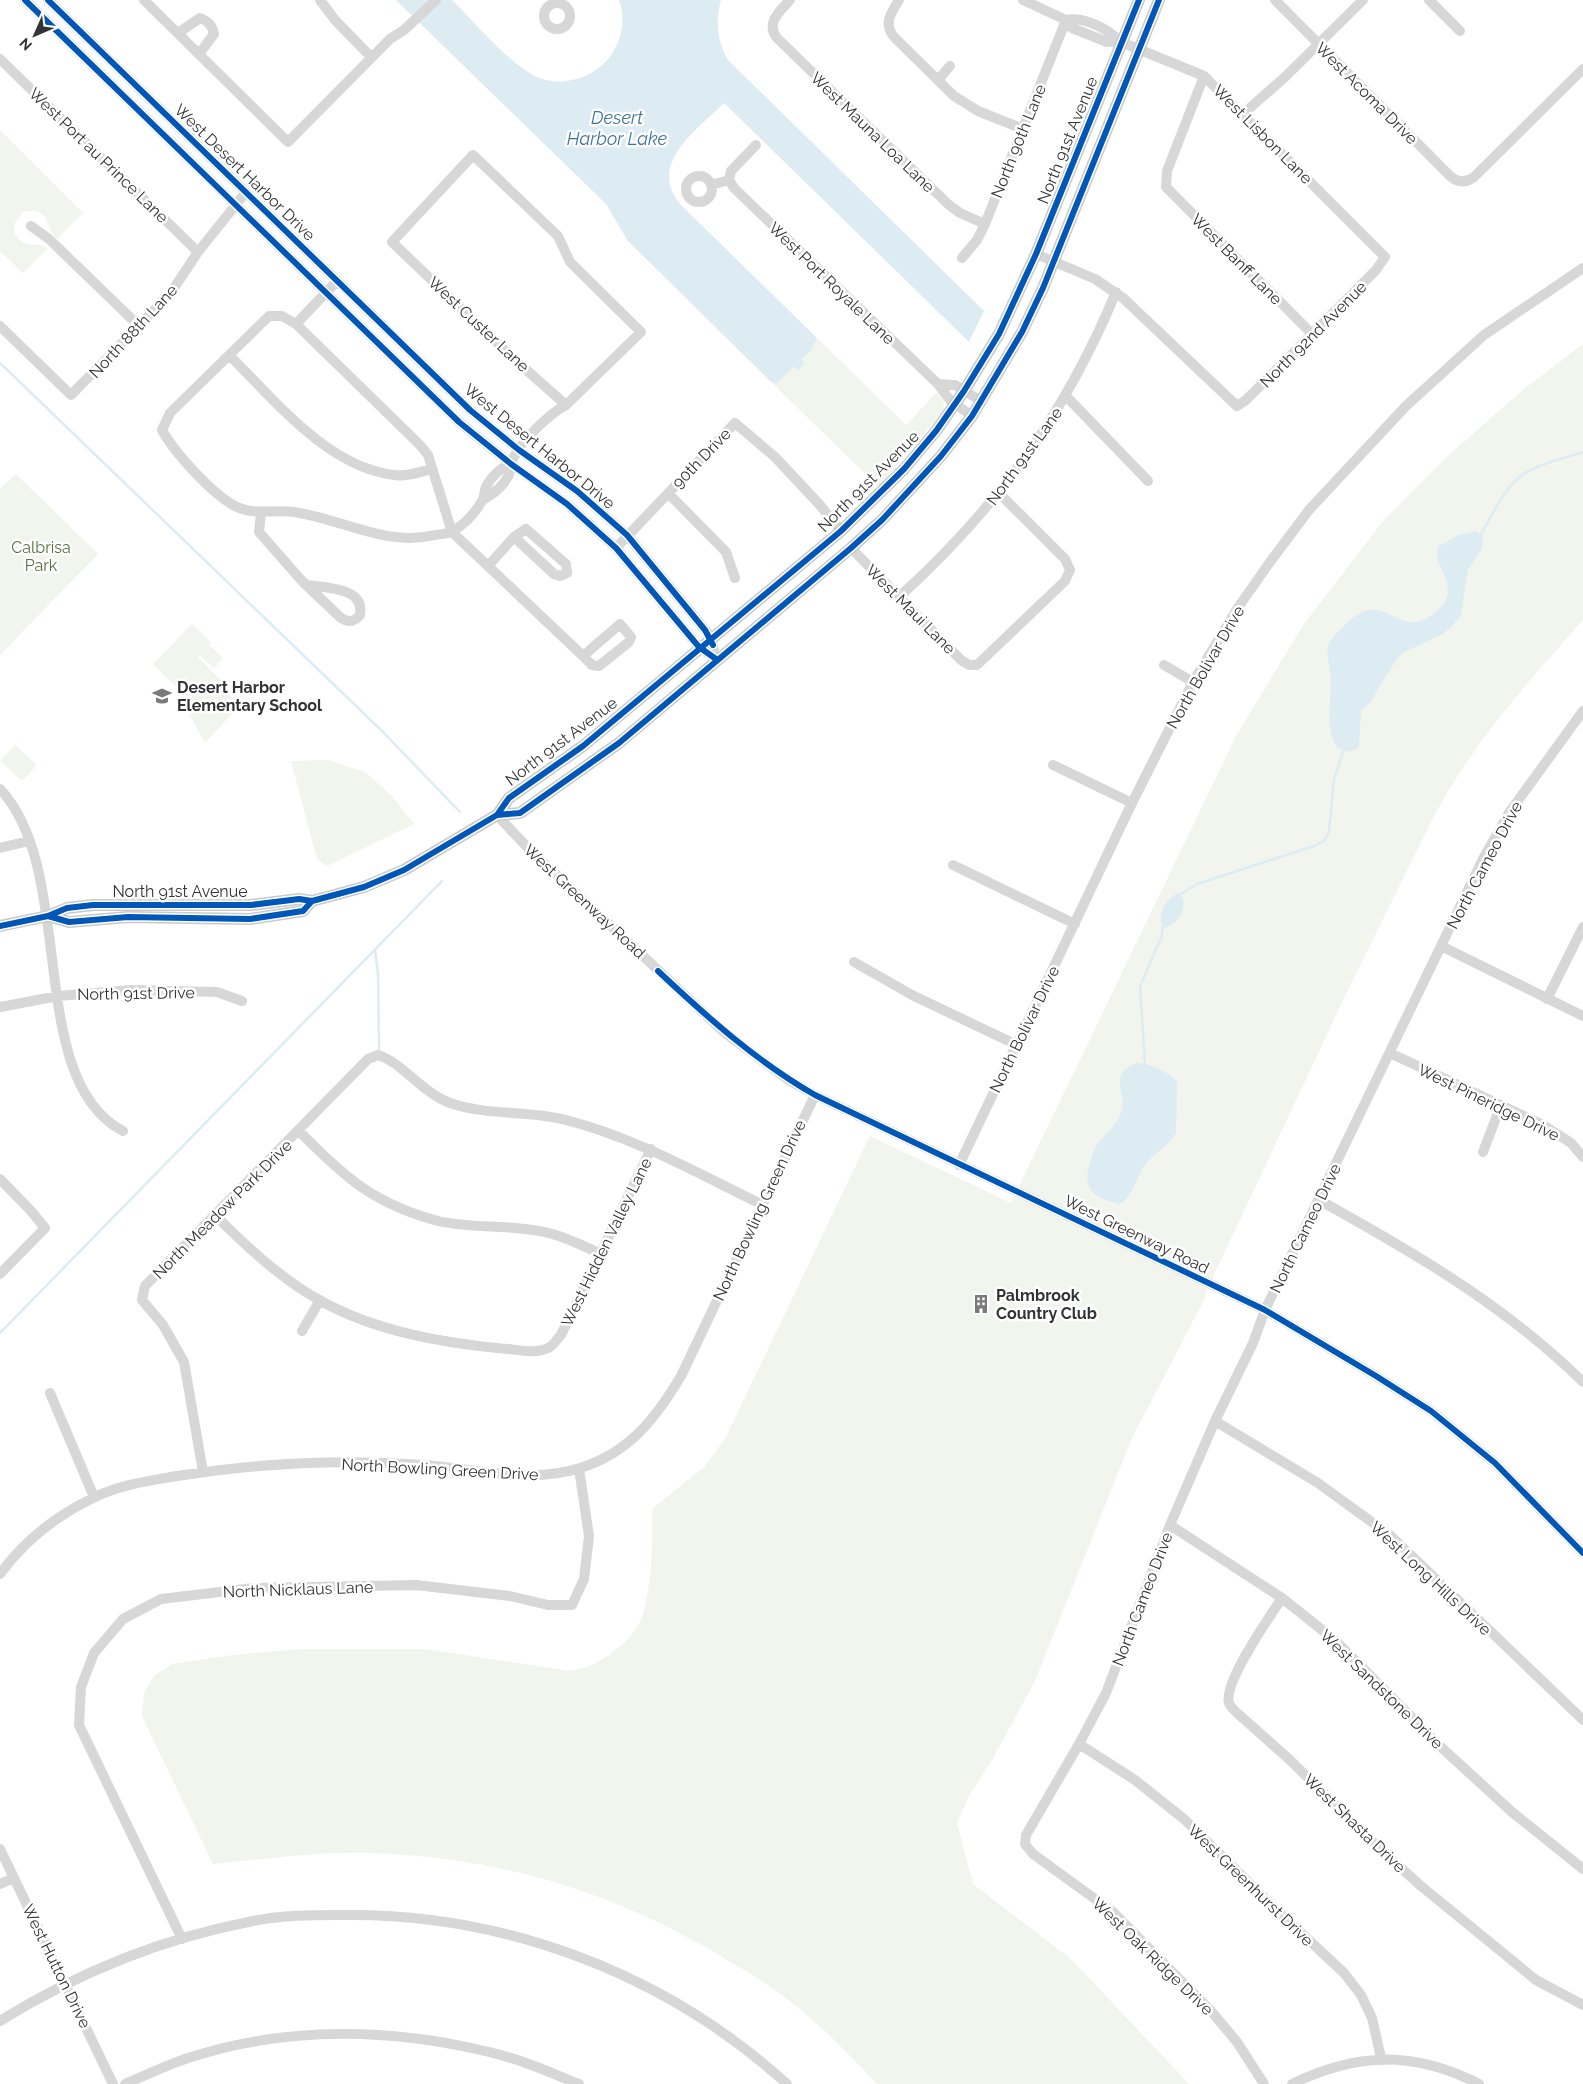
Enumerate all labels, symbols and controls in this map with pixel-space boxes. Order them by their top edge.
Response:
north arrow [10,10,60,60]
text: N [16,35,35,54]
street label: West Acoma Drive [1312,38,1422,148]
street label: West Mauna Loa Lane [807,68,939,196]
street label: North 91st Avenue [1033,74,1102,206]
street label: West Lisbon Lane [1209,81,1316,188]
street label: North 90th Lane [987,82,1050,201]
street label: West Port au Prince Lane [25,84,172,227]
street label: West Desert Harbor Drive [170,100,319,245]
water label: Desert Harbor Lake [567,107,668,149]
street label: West Banff Lane [1187,210,1286,309]
street label: West Port Royale Lane [765,218,899,348]
street label: West Custer Lane [424,273,533,376]
street label: North 92nd Avenue [1256,277,1371,392]
street label: North 88th Lane [85,281,181,382]
street label: West Desert Harbor Drive [461,380,619,513]
street label: North 91st Lane [983,404,1066,509]
street label: 90th Drive [668,424,735,492]
street label: North 91st Avenue [814,427,923,536]
park label: Calbrisa Park [11,538,71,575]
street label: West Maui Lane [862,561,959,658]
street label: North Bolivar Drive [1163,602,1248,732]
place label: Desert Harbor Elementary School [177,678,323,715]
school or university icon: Desert Harbor Elementary School [151,685,173,707]
street label: North 91st Avenue [502,693,621,790]
street label: North Cameo Drive [1443,798,1526,932]
street label: West Greenway Road [520,840,649,963]
street label: North 91st Avenue [112,882,248,901]
street label: North Bolivar Drive [986,963,1063,1096]
street label: North 91st Drive [77,983,195,1004]
street label: West Pineridge Drive [1415,1060,1563,1145]
street label: North Bowling Green Drive [709,1117,810,1304]
street label: North Meadow Park Drive [149,1136,296,1283]
street label: West Hidden Valley Lane [557,1155,656,1330]
street label: North Cameo Drive [1266,1160,1345,1296]
street label: West Greenway Road [1061,1191,1212,1278]
place label: Palmbrook Country Club [996,1286,1097,1323]
building icon: Palmbrook Country Club [970,1293,992,1315]
street label: North Bowling Green Drive [341,1455,539,1484]
street label: West Long Hills Drive [1366,1517,1495,1639]
street label: North Cameo Drive [1108,1530,1177,1669]
street label: North Nicklaus Lane [223,1577,373,1602]
street label: West Sandstone Drive [1316,1626,1447,1753]
street label: West Shasta Drive [1300,1770,1409,1877]
street label: West Greenhurst Drive [1184,1821,1317,1950]
street label: West Oak Ridge Drive [1088,1894,1217,2019]
street label: West Hutton Drive [18,1901,95,2031]

